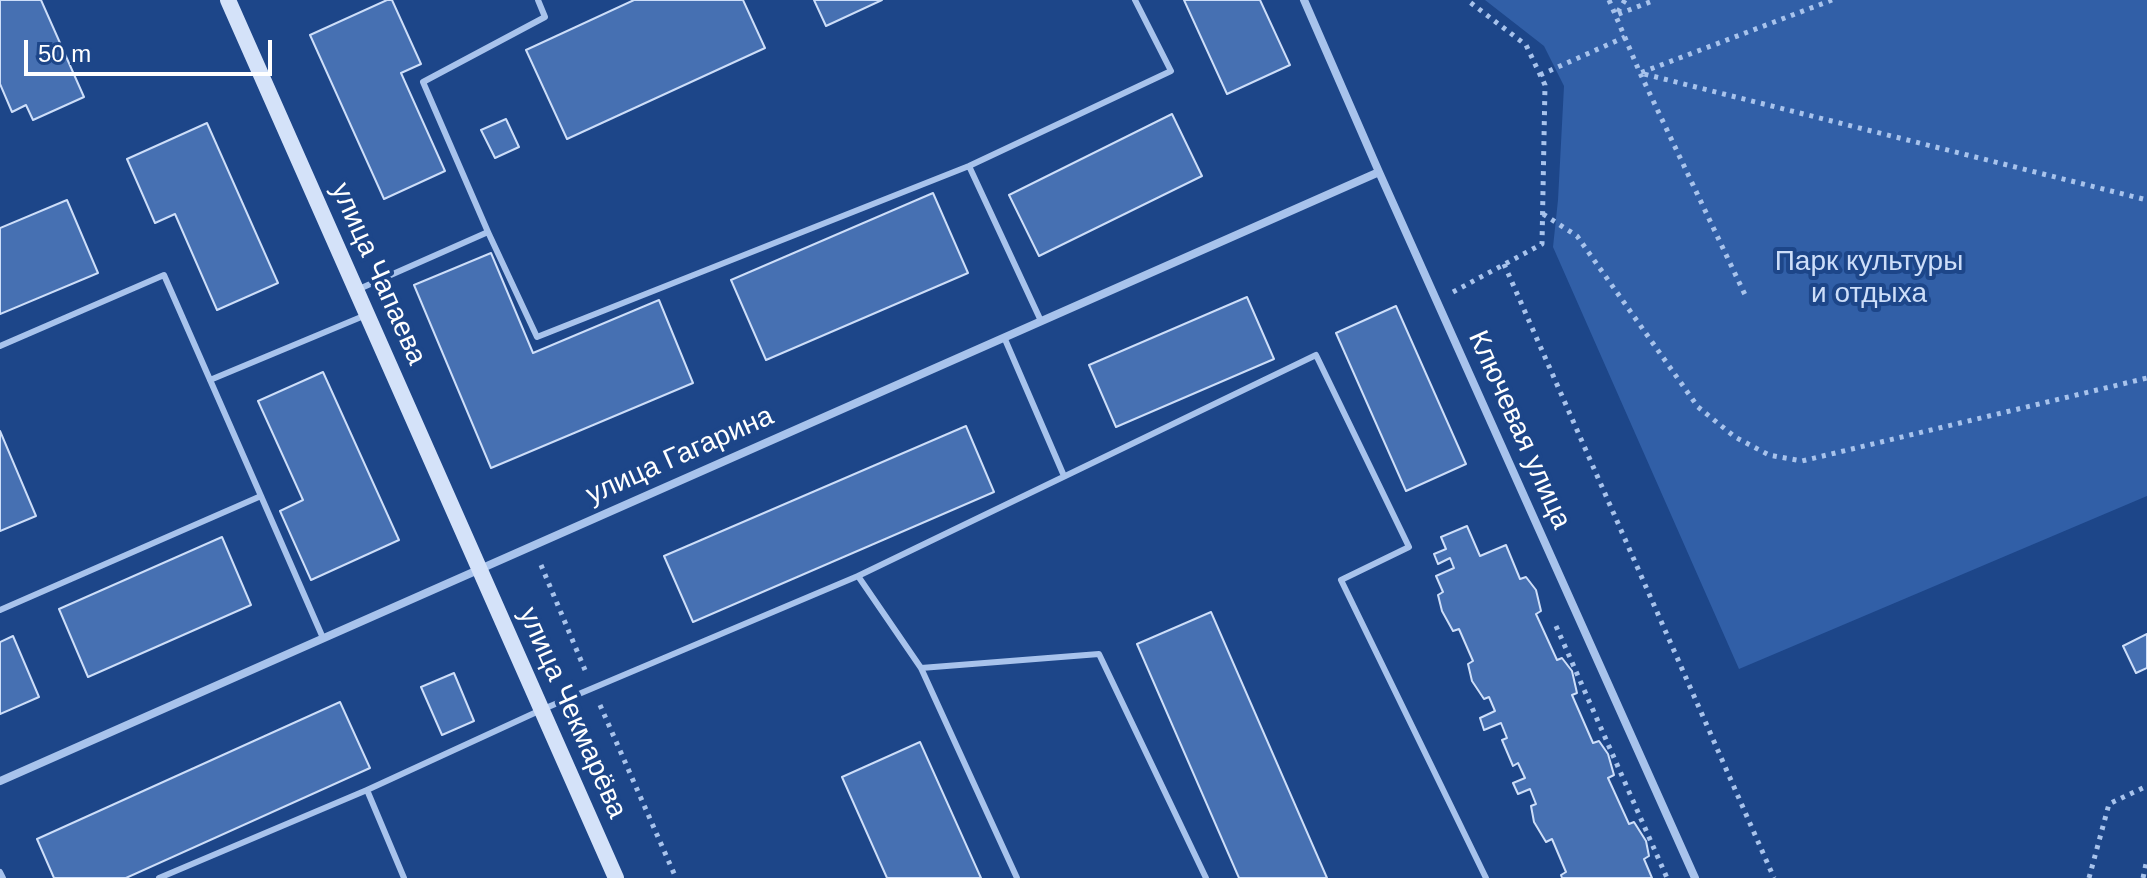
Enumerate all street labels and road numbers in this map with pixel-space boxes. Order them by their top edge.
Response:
street label: улица Чапаева [323,178,433,370]
street label: Ключевая улица [1460,326,1578,534]
street label: улица Гагарина [581,400,779,512]
street label: улица Чекмарёва [510,602,634,824]

